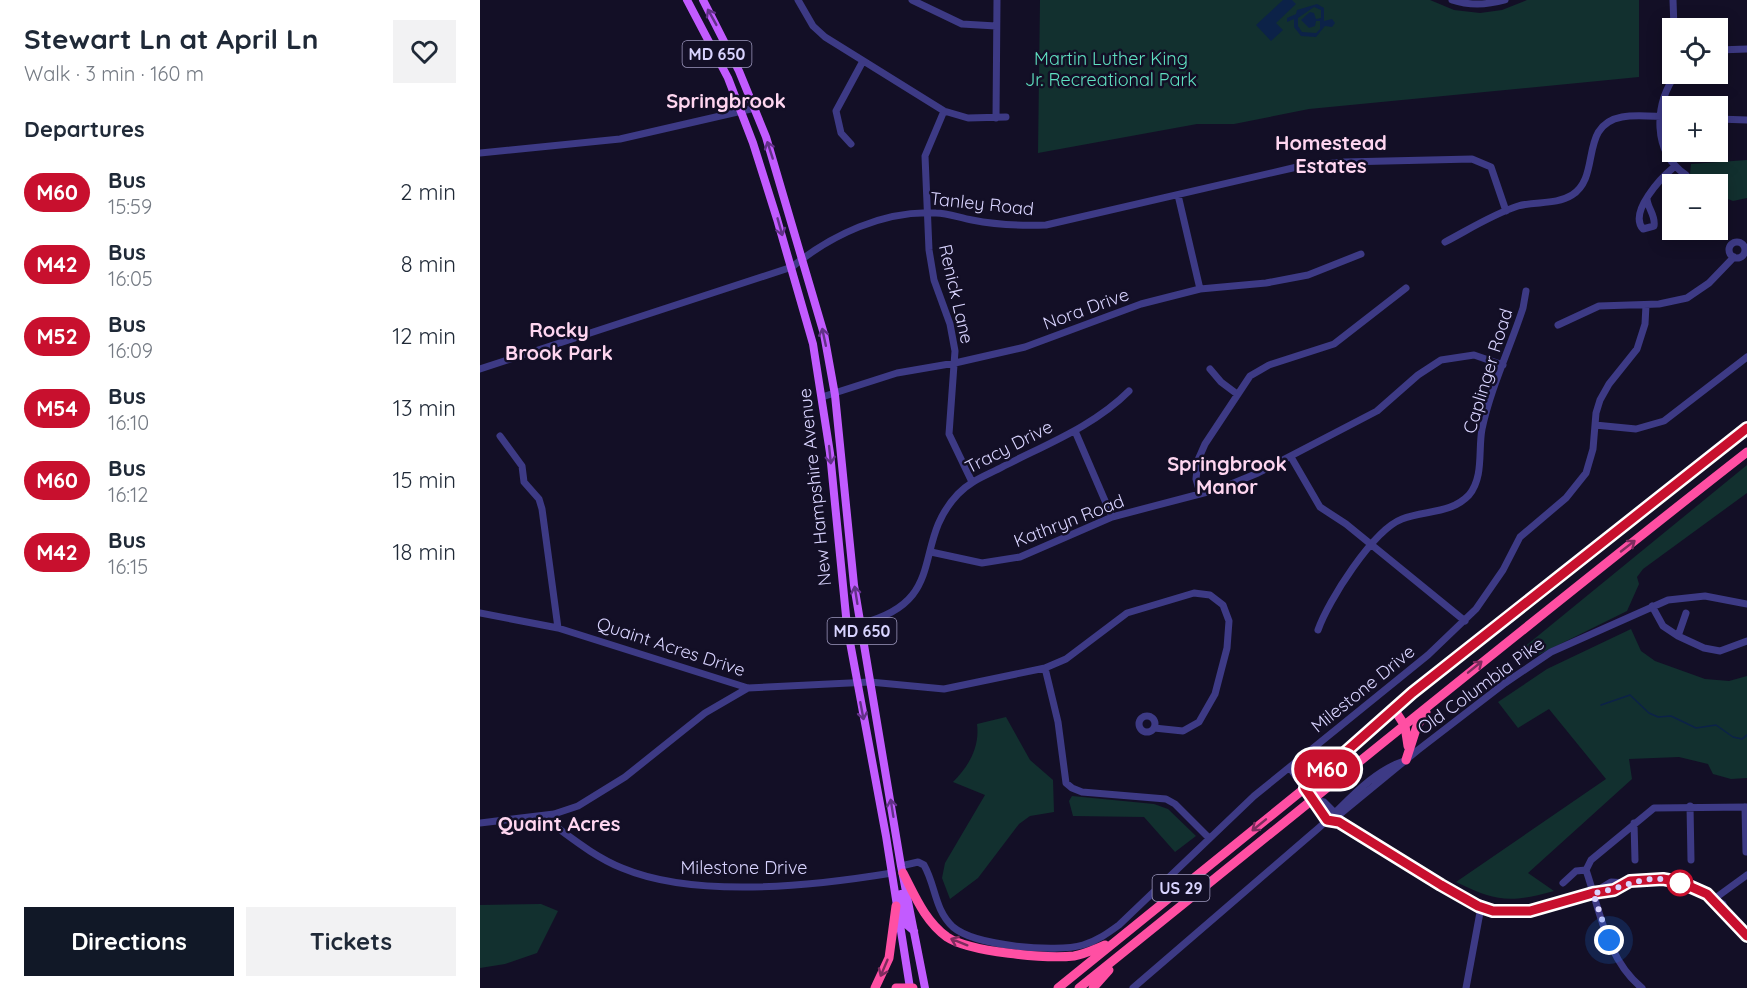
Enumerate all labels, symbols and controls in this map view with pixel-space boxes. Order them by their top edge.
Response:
one-way arrow [706,9,718,26]
map controls [1662,18,1728,240]
button: locate [1662,18,1728,84]
button: heart [393,20,456,83]
text: Stewart Ln at April Ln [24,21,318,56]
road number: MD 650 [682,41,752,67]
park label: Martin Luther King Jr. Recreational Park [1025,47,1197,91]
text: Walk · 3 min · 160 m [24,61,204,86]
district label: Springbrook [666,88,786,113]
button: + [1662,96,1728,162]
text: Departures [24,115,145,143]
district label: Homestead Estates [1275,130,1387,178]
one-way arrow [764,141,775,160]
text: Bus [108,166,146,194]
button: − [1662,174,1728,240]
text: 2 min [400,178,456,206]
text: M60 [36,179,78,205]
street label: Tanley Road [929,187,1035,220]
text: 15:59 [108,194,152,219]
one-way arrow [775,217,786,236]
text: Bus [108,238,146,266]
street label: Renick Lane [934,242,979,346]
text: 8 min [401,250,456,278]
text: M42 [36,251,78,277]
text: 16:05 [108,266,153,291]
street label: Nora Drive [1040,282,1132,335]
street label: Caplinger Road [1458,306,1517,436]
text: Bus [108,310,146,338]
district label: Rocky Brook Park [505,317,613,365]
text: 12 min [392,322,456,350]
text: M52 [36,323,78,349]
one-way arrow [818,328,829,347]
text: 16:09 [108,338,153,363]
text: Bus [108,382,146,410]
street label: New Hampshire Avenue [793,387,836,587]
text: 13 min [393,394,456,422]
text: M54 [36,395,78,421]
text: 16:10 [108,410,149,435]
street label: Tracy Drive [961,415,1056,478]
one-way arrow [825,445,836,465]
district label: Springbrook Manor [1167,451,1287,499]
text: Bus [108,454,146,482]
text: 15 min [392,466,456,494]
text: M60 [36,467,78,493]
text: 16:12 [108,482,148,507]
street label: Kathryn Road [1010,489,1127,552]
text: Bus [108,526,146,554]
text: 18 min [392,538,456,566]
text: M42 [36,539,78,565]
one-way arrow [1620,540,1636,553]
text: 16:15 [108,554,148,579]
one-way arrow [850,586,861,605]
street label: Quaint Acres Drive [594,612,748,681]
road number: MD 650 [828,618,896,644]
street label: Old Columbia Pike [1413,632,1549,739]
street label: Milestone Drive [1306,640,1419,738]
one-way arrow [1467,661,1483,674]
one-way arrow [857,701,868,720]
line badge: M60 [1292,750,1362,788]
text: M60 [1306,756,1348,782]
one-way arrow [887,798,898,818]
district label: Quaint Acres [498,811,620,836]
one-way arrow [1252,818,1267,832]
street label: Milestone Drive [680,856,808,879]
unlabelled marker [1667,870,1693,896]
road number: US 29 [1152,875,1210,901]
button: Directions [24,907,234,976]
button: Tickets [246,907,456,976]
your location [1594,925,1624,955]
one-way arrow [950,936,969,947]
one-way arrow [878,959,889,977]

